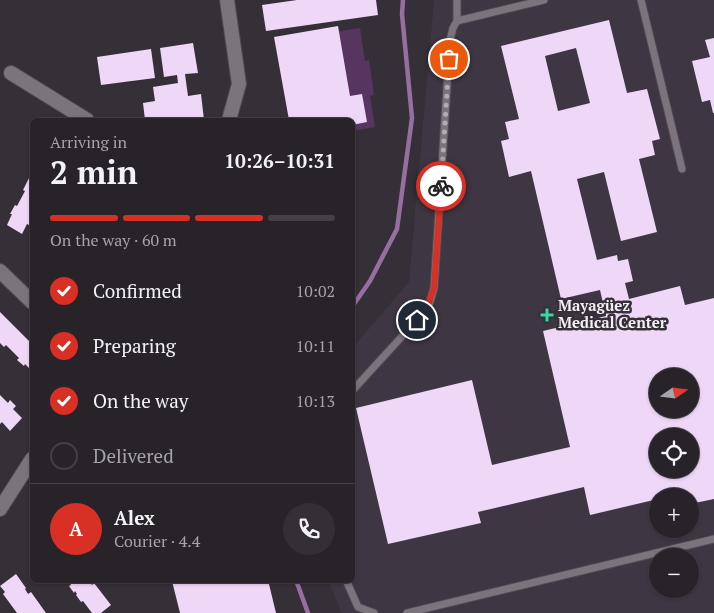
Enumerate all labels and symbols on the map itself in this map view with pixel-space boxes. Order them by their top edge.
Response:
pin [428,38,470,80]
courier [416,161,466,211]
place label: Mayagüez Medical Center [558,295,667,332]
pin [396,299,438,341]
marker: Mayagüez Medical Center [540,308,554,322]
north arrow [649,368,699,418]

